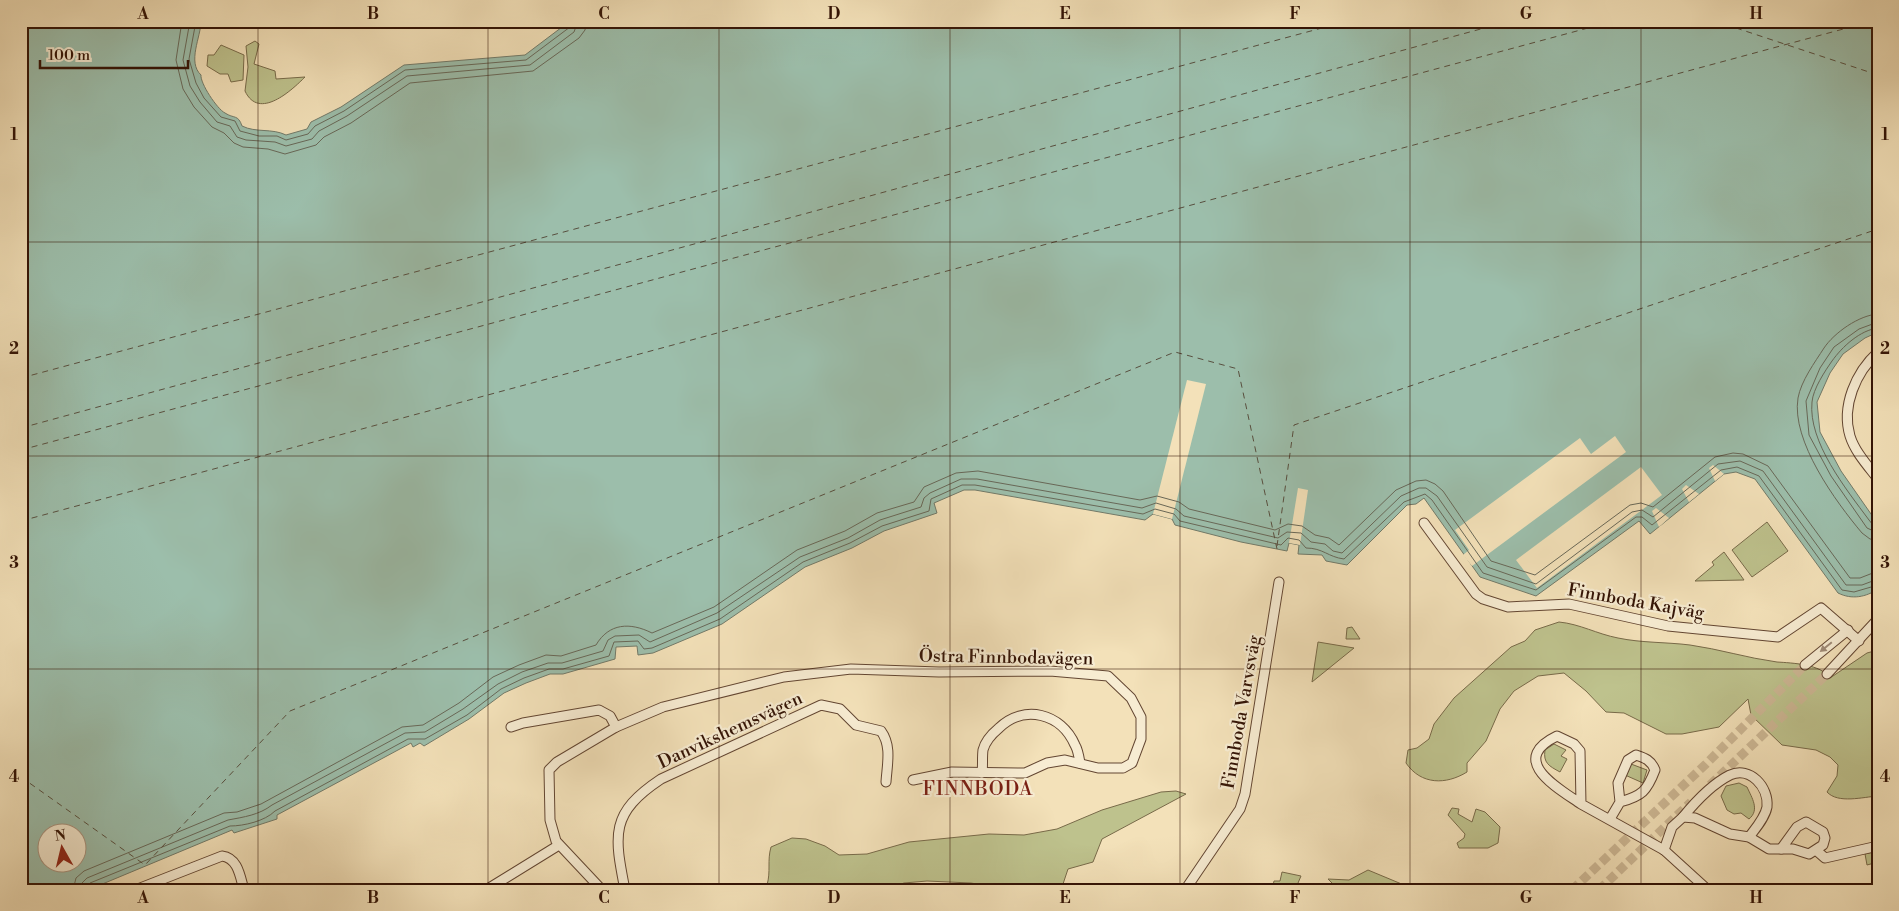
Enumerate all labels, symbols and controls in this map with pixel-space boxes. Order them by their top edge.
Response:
text: A [136,4,149,24]
text: B [367,4,379,24]
text: C [598,4,610,24]
text: D [828,4,841,24]
text: E [1059,4,1071,24]
text: F [1289,4,1301,24]
text: G [1520,4,1533,24]
text: H [1749,4,1763,24]
scale bar [40,38,188,70]
text: 100 m [48,46,90,65]
text: 1 [10,125,18,145]
text: 1 [1881,125,1889,145]
text: 2 [9,339,19,359]
text: 2 [1880,339,1890,359]
text: 3 [9,553,19,573]
text: 3 [1880,553,1890,573]
street label: Finnboda Kajväg [1566,578,1707,625]
street label: Finnboda Varvsväg [1217,633,1266,791]
one-way arrow [1820,642,1833,653]
street label: Östra Finnbodavägen [919,644,1094,671]
street label: Danvikshemsvägen [654,687,807,774]
text: 4 [9,767,20,787]
text: 4 [1880,767,1891,787]
district label: FINNBODA [923,777,1033,801]
north arrow [38,824,88,874]
text: N [54,826,67,846]
text: A [136,888,149,908]
text: B [367,888,379,908]
text: C [598,888,610,908]
text: D [828,888,841,908]
text: E [1059,888,1071,908]
text: F [1289,888,1301,908]
text: G [1520,888,1533,908]
text: H [1749,888,1763,908]

